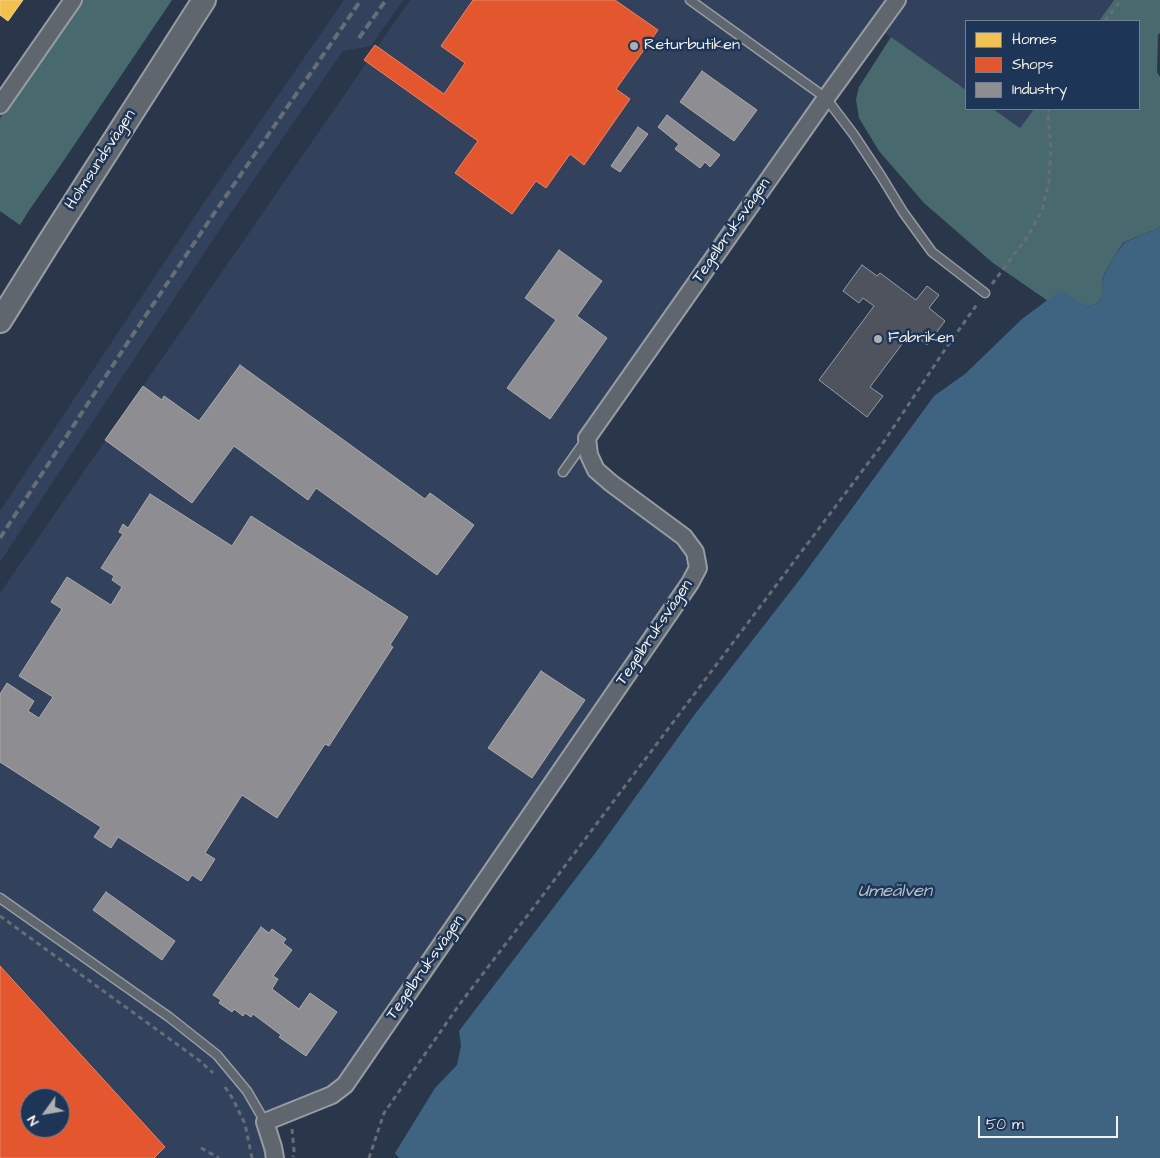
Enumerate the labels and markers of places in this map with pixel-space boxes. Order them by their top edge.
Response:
place label: Returbutiken [644,36,740,56]
marker: Returbutiken [628,40,640,52]
place label: Fabriken [888,329,954,349]
marker: Fabriken [872,333,884,345]

